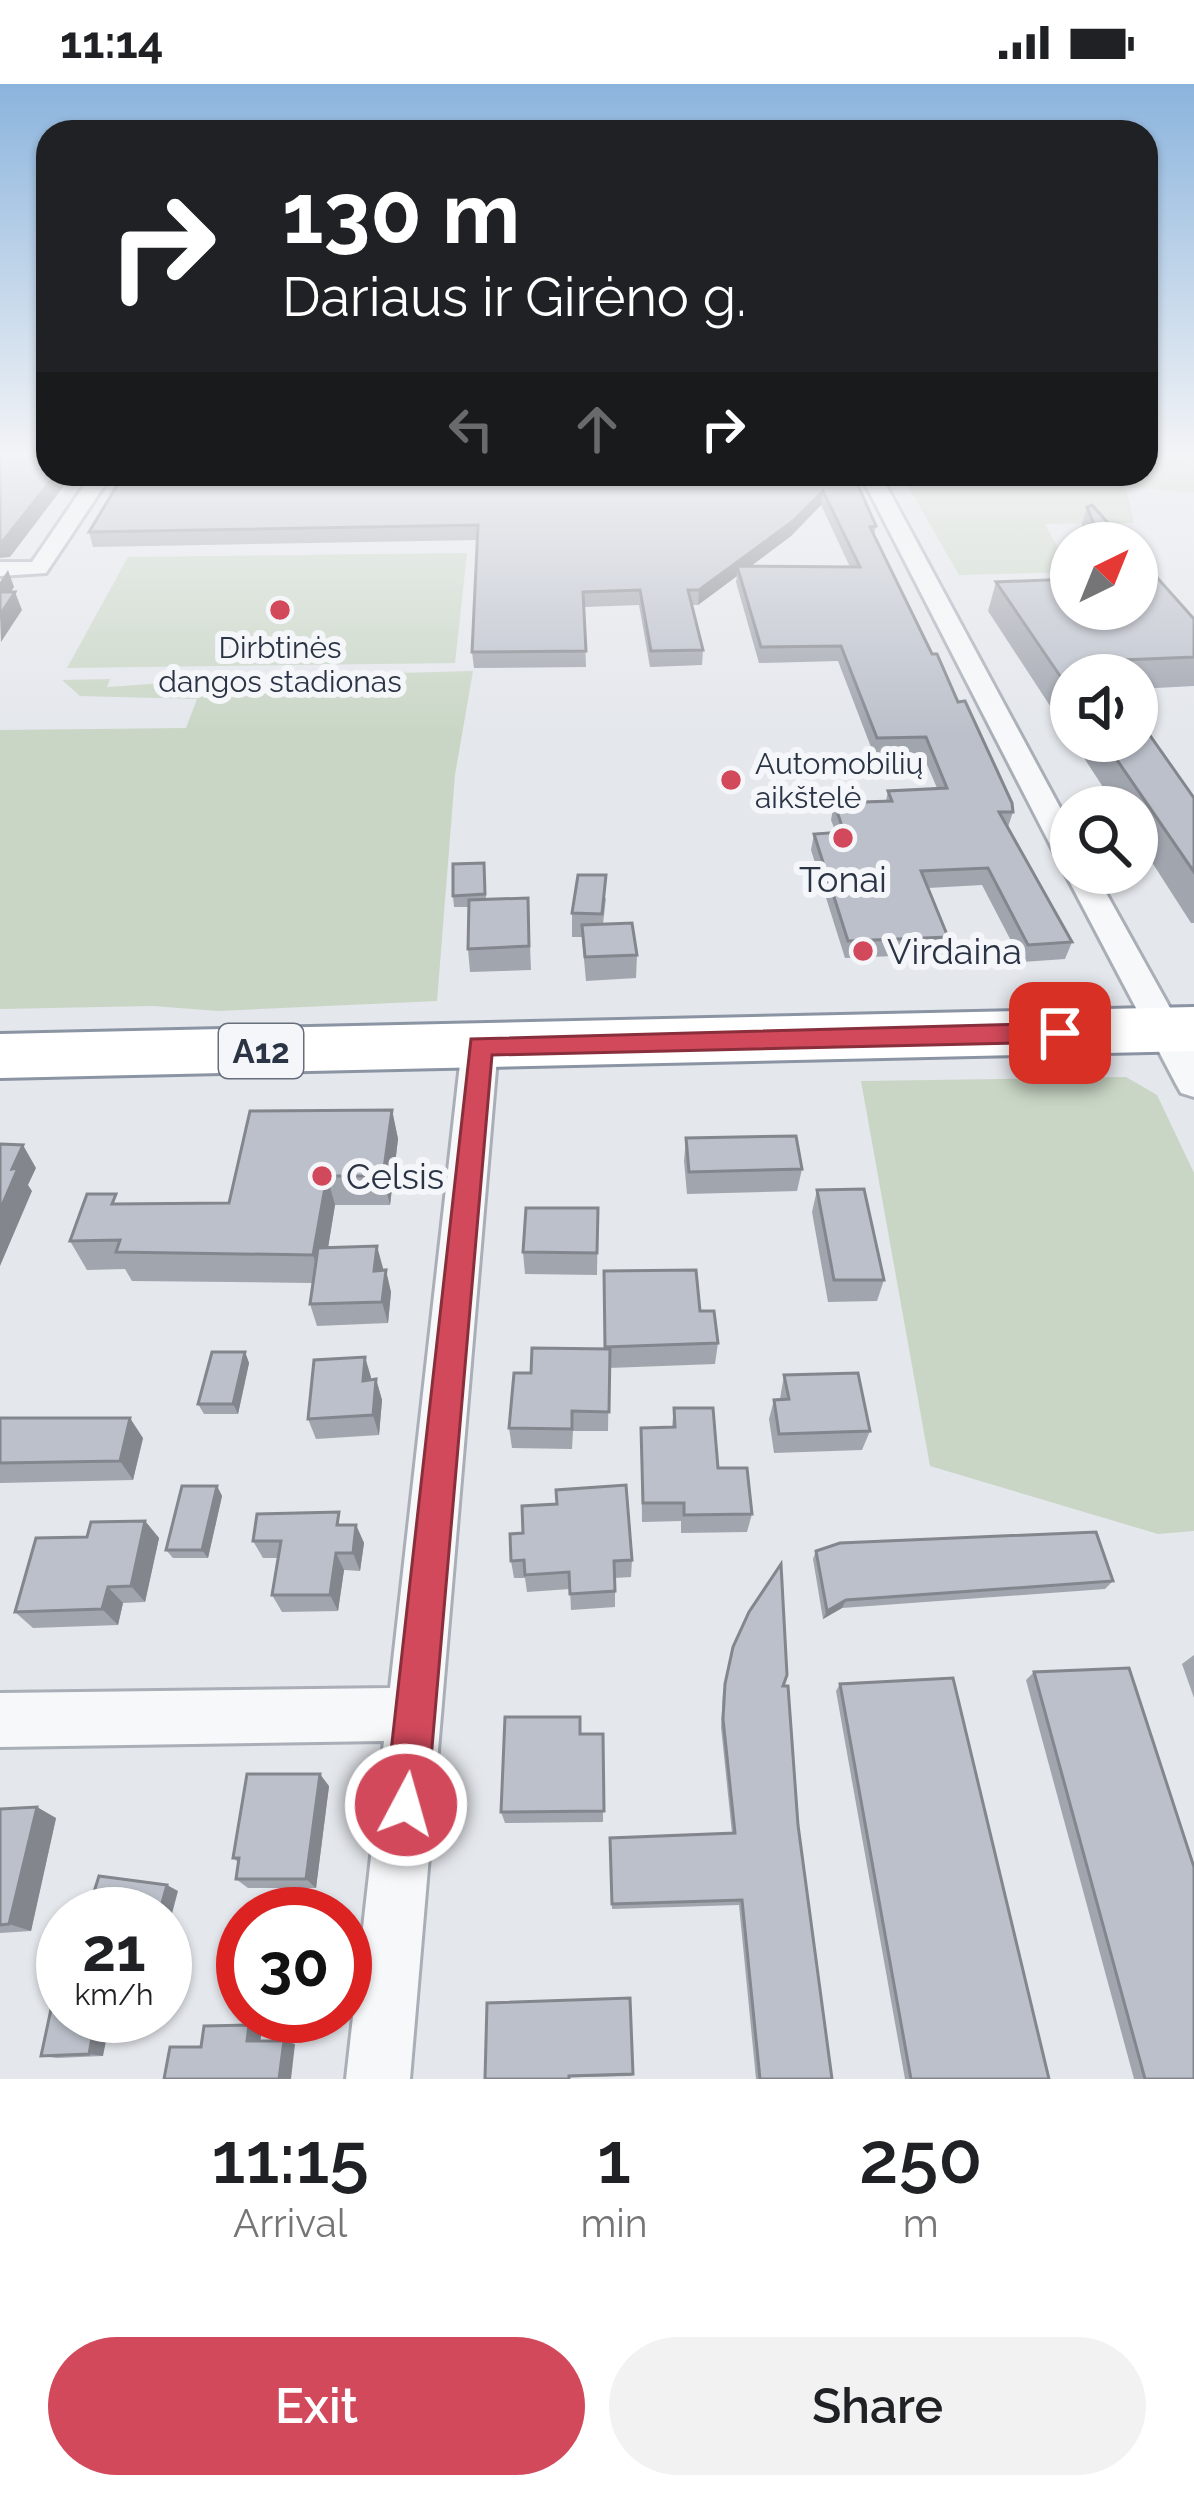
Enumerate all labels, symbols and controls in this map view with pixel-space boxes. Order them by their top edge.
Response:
text: 11:14 [60,16,164,69]
text: 130 m [282,164,520,263]
icon: right [84,168,240,324]
text: Dariaus ir Girėno g. [282,265,746,329]
icon: left [438,396,504,462]
icon: ahead [564,396,630,462]
icon: right [690,396,756,462]
north arrow [1050,522,1158,630]
map controls [1050,522,1158,894]
marker: Dirbtinės dangos stadionas [267,597,293,623]
place label: Dirbtinės dangos stadionas [158,630,402,699]
button: sound [1050,654,1158,762]
place label: Automobilių aikštelė [755,746,923,815]
marker: Automobilių aikštelė [718,767,744,793]
button: search [1050,786,1158,894]
marker: Tonai [830,825,856,851]
place label: Tonai [799,858,887,900]
place label: Virdaina [887,930,1022,972]
marker: Virdaina [850,938,876,964]
pin [1009,982,1111,1084]
icon: arrive [1027,1000,1093,1066]
road number: A12 [219,1024,303,1078]
place label: Celsis [346,1155,444,1197]
marker: Celsis [309,1163,335,1189]
position arrow [343,1742,469,1868]
speed limit sign: 30 [216,1887,372,2043]
text: 21 [82,1915,146,1985]
text: km/h [74,1977,154,2012]
text: 11:15 [212,2115,369,2200]
text: 1 [597,2115,631,2200]
text: 250 [859,2115,982,2200]
text: Arrival [233,2200,347,2246]
text: min [580,2200,648,2246]
text: m [903,2200,939,2246]
button: Exit [48,2337,585,2475]
button: Share [609,2337,1146,2475]

